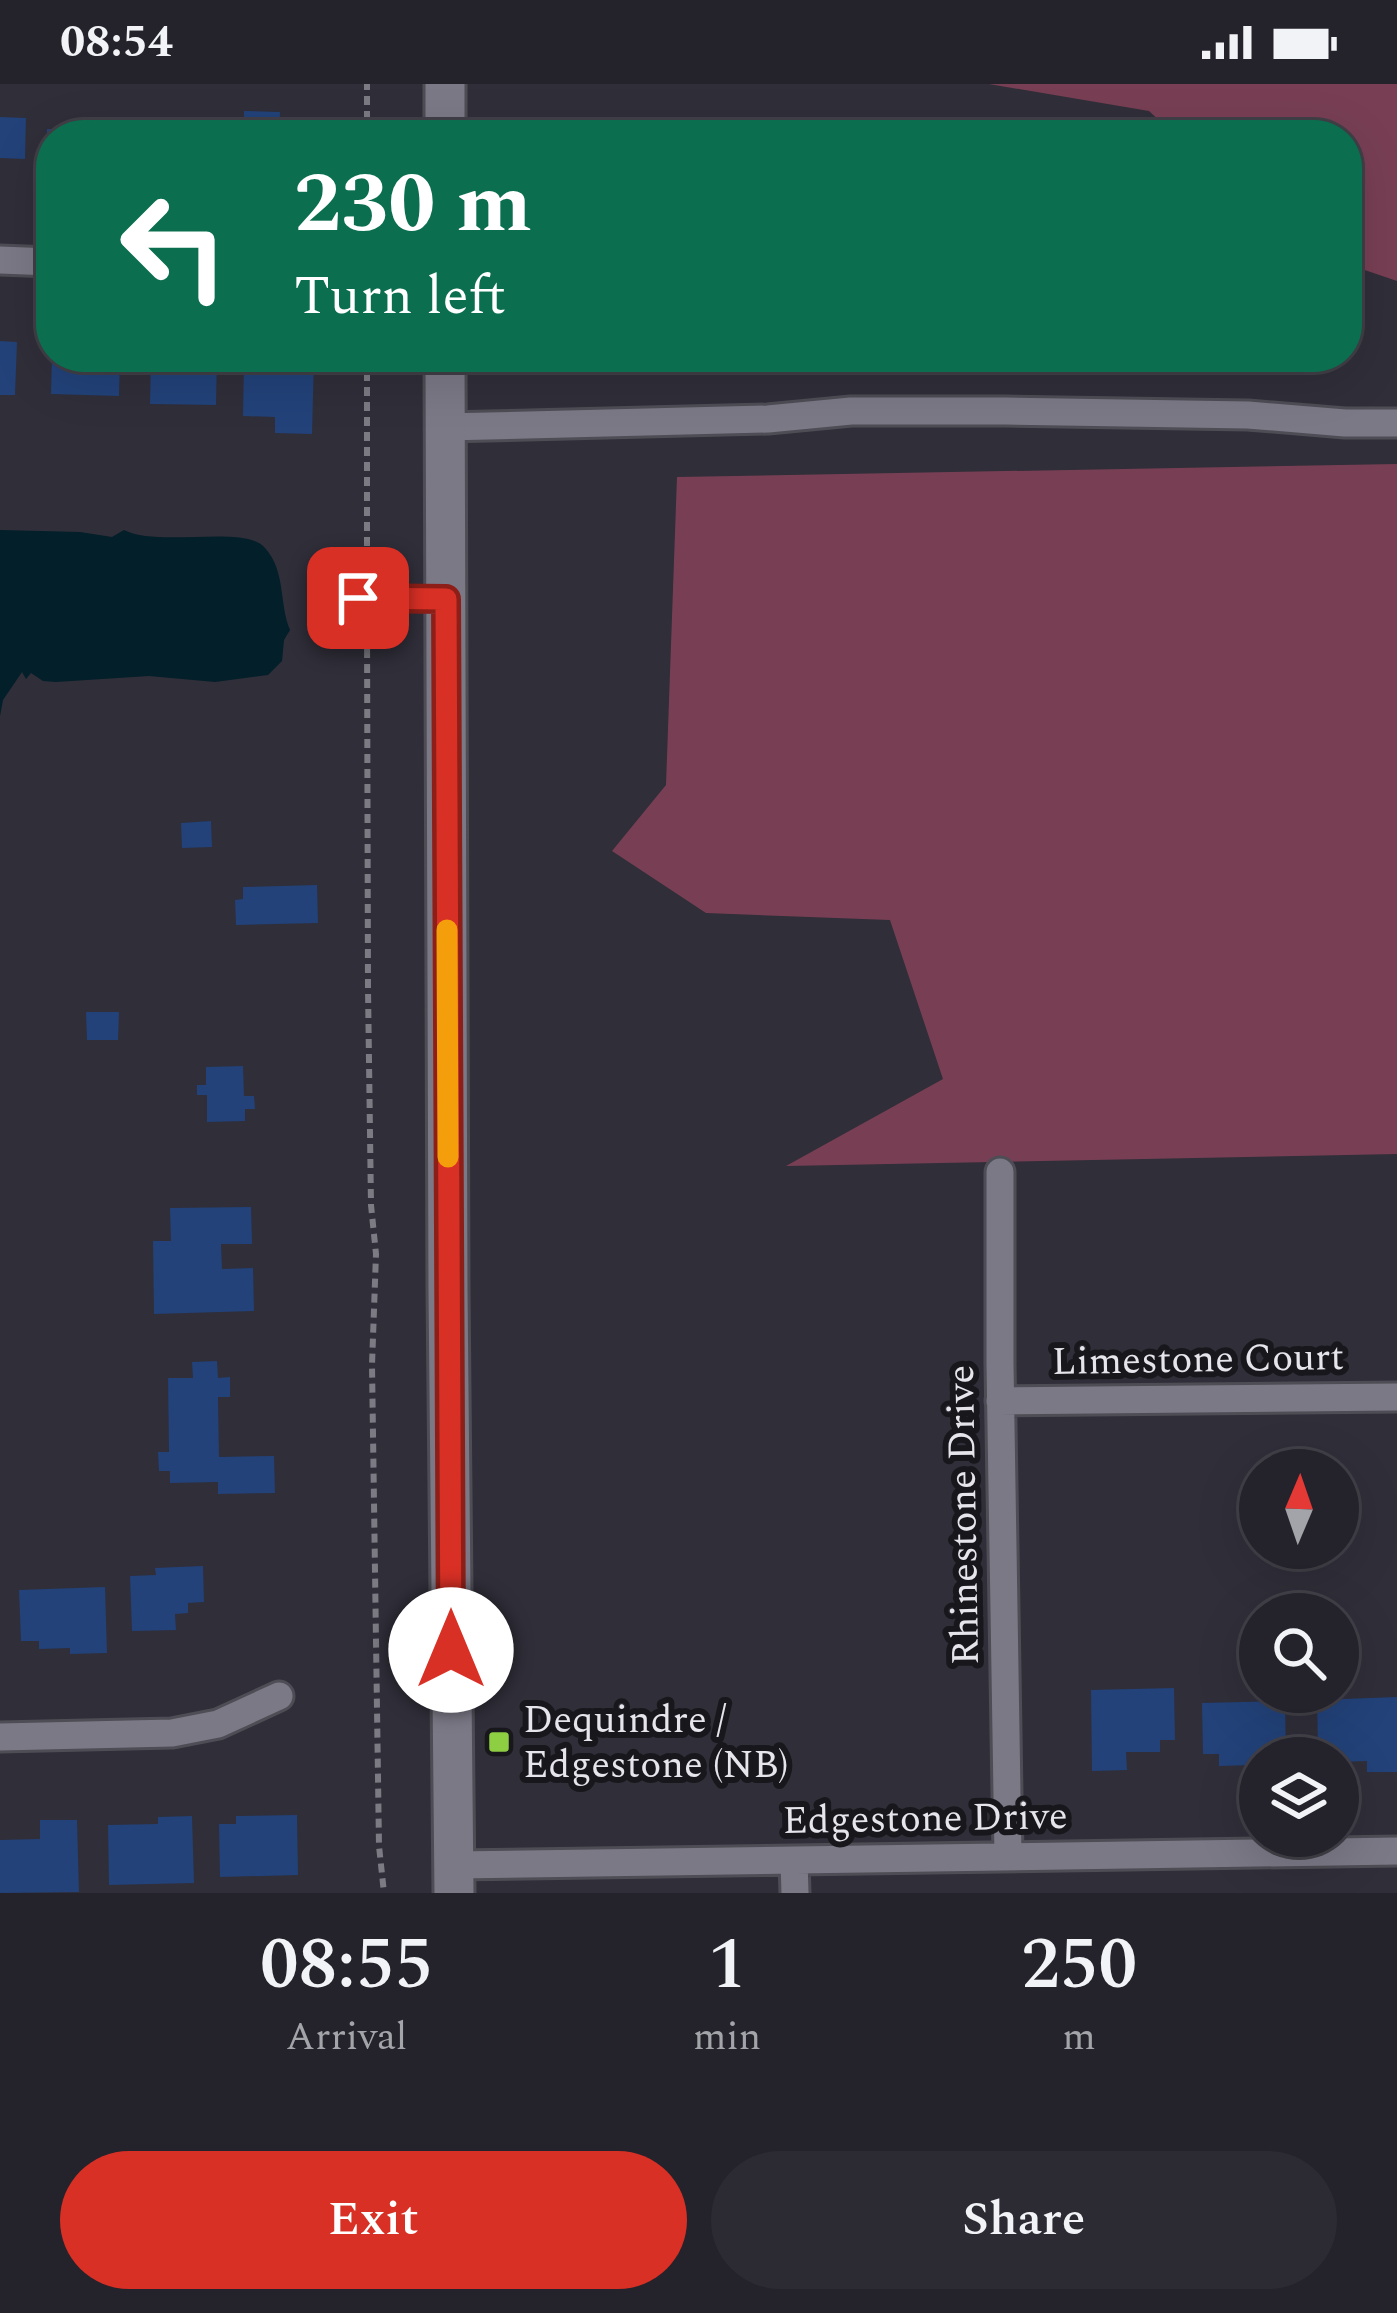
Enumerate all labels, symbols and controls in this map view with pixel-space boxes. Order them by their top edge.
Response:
text: 08:54 [60,8,173,77]
text: 230 m [294,141,532,269]
icon: left [96,168,252,324]
text: Turn left [294,256,506,338]
pin [307,547,409,649]
icon: arrive [325,565,391,631]
street label: Limestone Court [1051,1328,1345,1392]
street label: Rhinestone Drive [932,1364,996,1666]
north arrow [1239,1449,1359,1569]
map controls [1239,1449,1359,1857]
position arrow [388,1587,514,1713]
button: search [1239,1593,1359,1713]
place label: Dequindre / Edgestone (NB) [523,1691,789,1795]
marker: Dequindre / Edgestone (NB) [486,1729,512,1755]
button: layers [1239,1737,1359,1857]
street label: Edgestone Drive [782,1787,1068,1851]
text: 08:55 [260,1911,433,2020]
text: 1 [708,1911,746,2020]
text: 250 [1021,1911,1137,2020]
text: Arrival [286,2008,407,2067]
text: min [693,2008,761,2067]
text: m [1062,2008,1096,2067]
button: Exit [60,2151,687,2289]
button: Share [711,2151,1337,2289]

